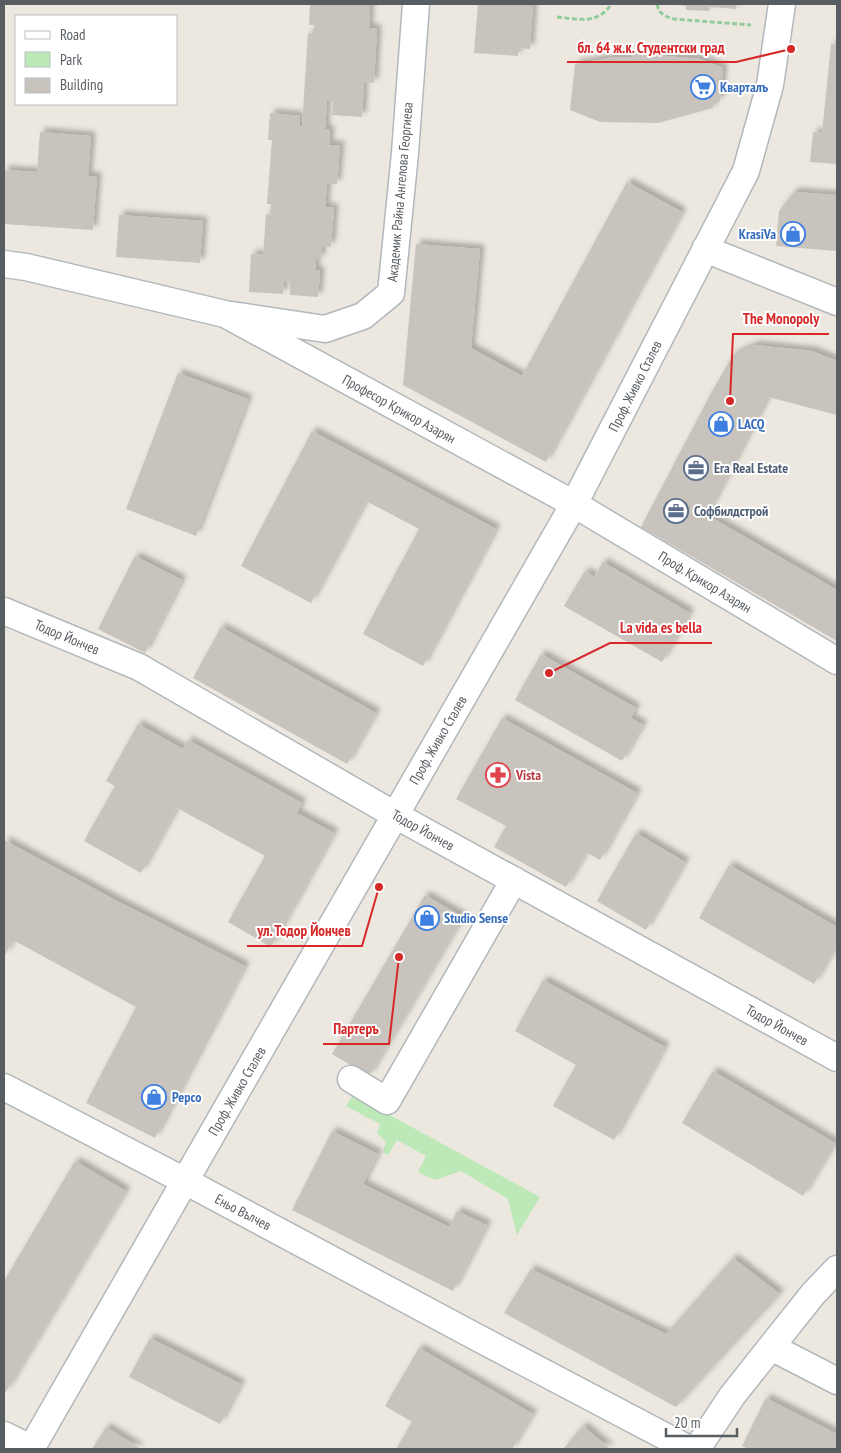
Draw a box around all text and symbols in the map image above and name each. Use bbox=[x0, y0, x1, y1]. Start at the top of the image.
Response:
legend bbox=[15, 15, 178, 105]
text: Road bbox=[60, 25, 86, 44]
callout: бл. 64 ж.к. Студентски град bbox=[567, 32, 736, 62]
text: бл. 64 ж.к. Студентски град bbox=[577, 38, 725, 57]
text: Park bbox=[60, 50, 82, 69]
supermarket icon: Кварталъ bbox=[690, 74, 716, 100]
text: Building bbox=[60, 75, 103, 94]
place label: Кварталъ bbox=[720, 78, 769, 96]
street label: Академик Райна Ангелова Георгиева bbox=[383, 101, 417, 283]
shop icon: KrasiVa bbox=[780, 221, 806, 247]
place label: KrasiVa bbox=[739, 225, 776, 243]
callout: The Monopoly bbox=[733, 304, 829, 334]
text: The Monopoly bbox=[743, 309, 820, 328]
street label: Проф. Живко Сталев bbox=[604, 337, 666, 435]
street label: Професор Крикор Азарян bbox=[339, 370, 459, 448]
shop icon: LACQ bbox=[708, 411, 734, 437]
place label: LACQ bbox=[738, 415, 766, 433]
office icon: Era Real Estate bbox=[683, 455, 709, 481]
place label: Era Real Estate bbox=[714, 459, 788, 477]
office icon: Софбилдстрой bbox=[663, 498, 689, 524]
place label: Софбилдстрой bbox=[694, 502, 768, 520]
street label: Проф. Крикор Азарян bbox=[655, 547, 755, 617]
callout: La vida es bella bbox=[610, 613, 712, 643]
street label: Тодор Йончев bbox=[32, 615, 103, 659]
text: La vida es bella bbox=[620, 618, 702, 637]
street label: Проф. Живко Сталев bbox=[405, 692, 471, 788]
pharmacy icon: Vista bbox=[485, 762, 511, 788]
place label: Vista bbox=[515, 766, 541, 784]
street label: Тодор Йончев bbox=[389, 805, 458, 855]
shop icon: Studio Sense bbox=[414, 905, 440, 931]
place label: Studio Sense bbox=[444, 909, 508, 927]
callout: ул. Тодор Йончев bbox=[247, 916, 362, 946]
text: ул. Тодор Йончев bbox=[256, 921, 351, 940]
street label: Тодор Йончев bbox=[743, 1000, 812, 1050]
callout: Партеръ bbox=[323, 1014, 389, 1044]
text: Партеръ bbox=[333, 1019, 379, 1038]
street label: Проф. Живко Сталев bbox=[204, 1043, 270, 1139]
shop icon: Pepco bbox=[141, 1084, 167, 1110]
place label: Pepco bbox=[172, 1088, 201, 1106]
street label: Еньо Вълчев bbox=[212, 1190, 275, 1234]
scale bar bbox=[666, 1406, 737, 1438]
text: 20 m bbox=[674, 1413, 700, 1432]

